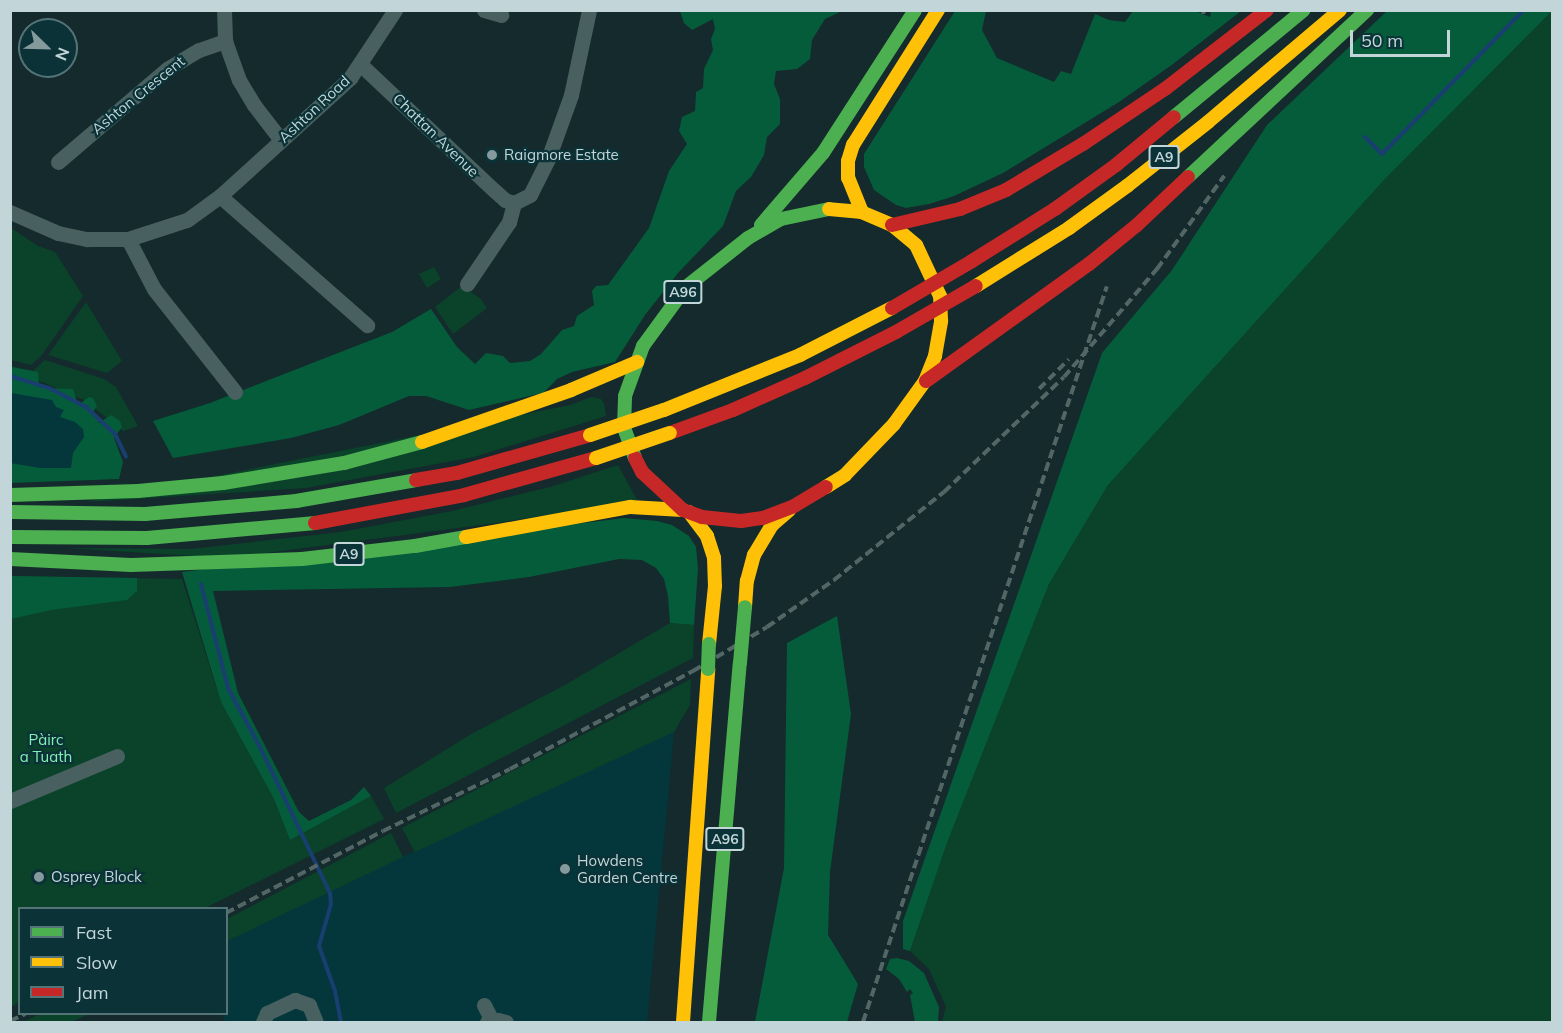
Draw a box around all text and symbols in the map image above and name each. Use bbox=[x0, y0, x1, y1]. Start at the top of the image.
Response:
north arrow bbox=[18, 18, 78, 78]
scale bar bbox=[1353, 18, 1454, 56]
text: 50 m bbox=[1361, 29, 1403, 52]
text: N bbox=[51, 45, 74, 64]
street label: Ashton Crescent bbox=[88, 52, 188, 138]
street label: Ashton Road bbox=[275, 72, 353, 146]
street label: Chattan Avenue bbox=[389, 90, 483, 180]
place label: Raigmore Estate bbox=[504, 146, 619, 164]
road number: A9 bbox=[1148, 146, 1180, 168]
marker: Raigmore Estate bbox=[485, 148, 499, 162]
road number: A96 bbox=[662, 281, 704, 303]
road number: A9 bbox=[332, 543, 366, 565]
park label: Pàirc a Tuath bbox=[20, 730, 72, 765]
road number: A96 bbox=[704, 828, 746, 850]
place label: Howdens Garden Centre bbox=[577, 851, 678, 886]
marker: Howdens Garden Centre bbox=[558, 862, 572, 876]
place label: Osprey Block bbox=[51, 868, 142, 886]
marker: Osprey Block bbox=[32, 870, 46, 884]
legend bbox=[18, 907, 228, 1015]
text: Fast bbox=[76, 921, 112, 944]
text: Slow bbox=[76, 951, 117, 974]
text: Jam bbox=[76, 981, 109, 1004]

